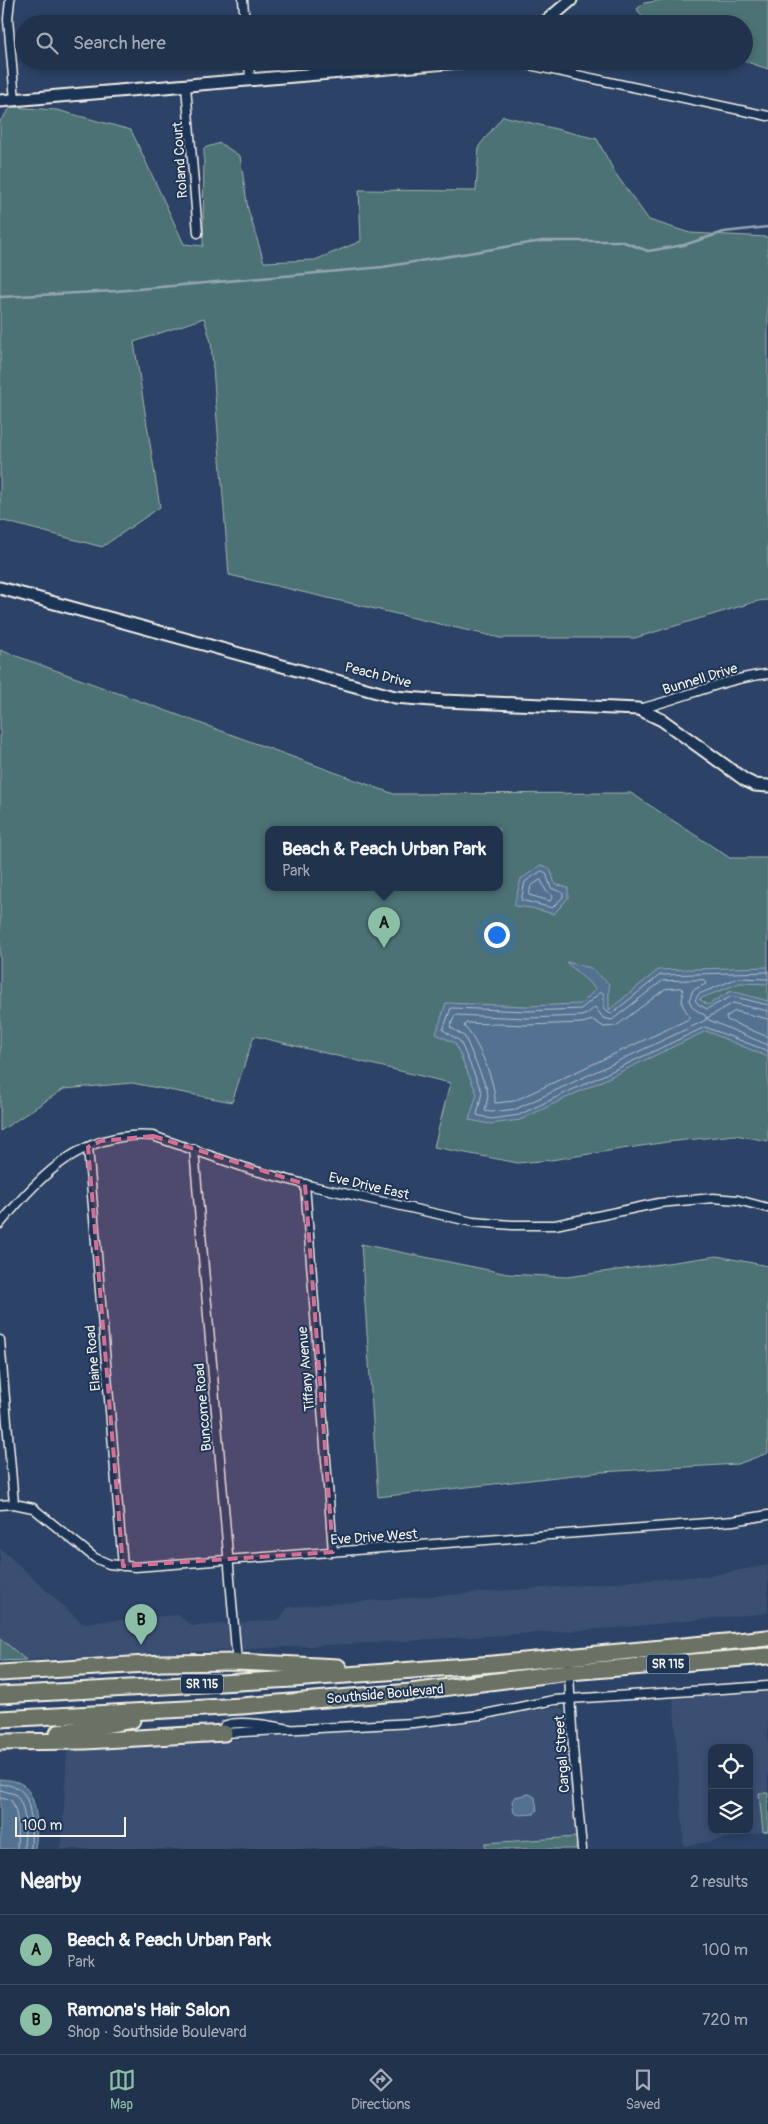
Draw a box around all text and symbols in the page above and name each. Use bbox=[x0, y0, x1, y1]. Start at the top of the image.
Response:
search box bbox=[15, 15, 753, 70]
icon: search bbox=[33, 29, 61, 57]
text: Search here bbox=[73, 31, 166, 55]
street label: Roland Court bbox=[169, 121, 191, 199]
street label: Peach Drive bbox=[343, 659, 413, 691]
street label: Bunnell Drive bbox=[661, 660, 740, 698]
popup bbox=[265, 826, 503, 891]
text: Beach & Peach Urban Park bbox=[282, 837, 486, 861]
text: Park bbox=[282, 861, 310, 881]
pin: A bbox=[368, 907, 400, 948]
your location bbox=[484, 922, 510, 948]
street label: Eve Drive East bbox=[327, 1168, 411, 1204]
street label: Elaine Road bbox=[82, 1324, 104, 1392]
street label: Tiffany Avenue bbox=[294, 1326, 318, 1412]
street label: Buncome Road bbox=[191, 1362, 215, 1452]
street label: Eve Drive West bbox=[330, 1525, 418, 1549]
pin: B bbox=[125, 1604, 157, 1645]
road number: SR 115 bbox=[647, 1655, 689, 1674]
road number: SR 115 bbox=[181, 1675, 223, 1694]
street label: Southside Boulevard bbox=[326, 1680, 445, 1708]
street label: Cargal Street bbox=[551, 1714, 573, 1794]
map controls bbox=[708, 1744, 753, 1834]
button: locate bbox=[708, 1744, 753, 1789]
button: layers bbox=[708, 1789, 753, 1834]
scale bar bbox=[15, 1814, 126, 1837]
text: 100 m bbox=[22, 1817, 62, 1834]
text: Nearby bbox=[20, 1868, 81, 1895]
text: 2 results bbox=[690, 1872, 748, 1892]
text: Beach & Peach Urban Park bbox=[67, 1928, 271, 1952]
text: A bbox=[31, 1940, 41, 1960]
text: 100 m bbox=[702, 1940, 748, 1960]
text: Park bbox=[67, 1952, 95, 1972]
text: Ramona's Hair Salon bbox=[67, 1998, 230, 2022]
text: B bbox=[31, 2010, 41, 2030]
text: 720 m bbox=[702, 2010, 748, 2030]
text: Shop · Southside Boulevard bbox=[67, 2022, 247, 2042]
tab: Map bbox=[108, 2066, 136, 2113]
tab: Directions bbox=[351, 2066, 410, 2113]
tab: Saved bbox=[626, 2066, 660, 2113]

